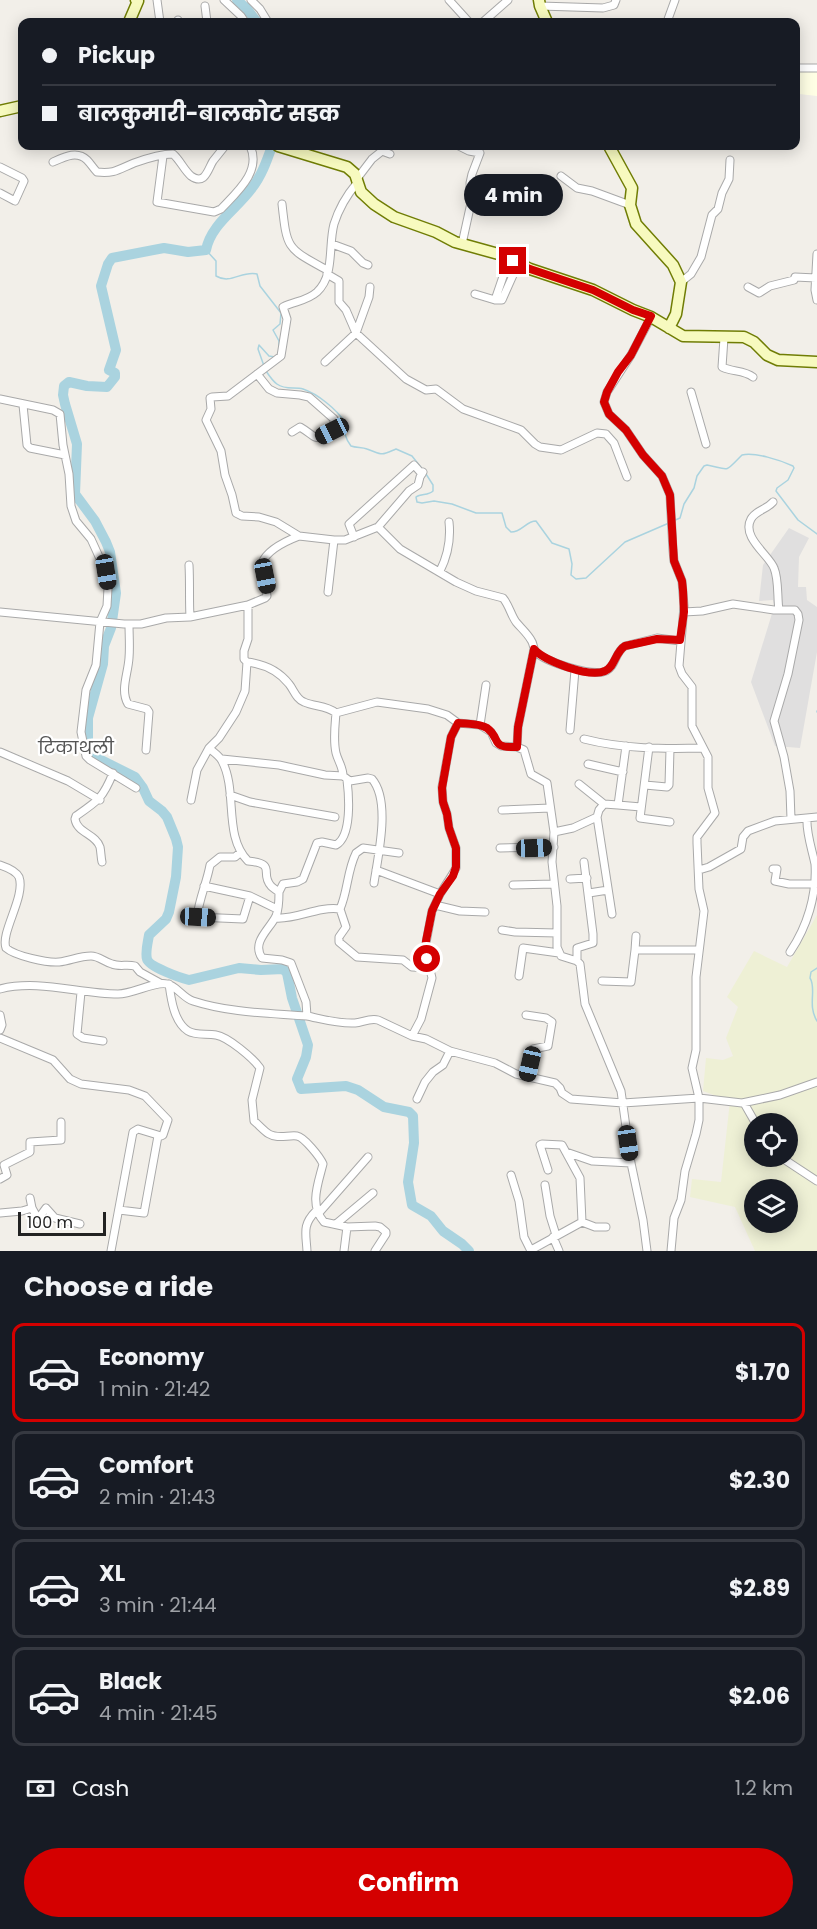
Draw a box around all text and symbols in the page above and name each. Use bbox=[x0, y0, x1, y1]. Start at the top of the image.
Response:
text: Pickup bbox=[78, 40, 155, 71]
text: बालकुमारी-बालकोट सडक bbox=[78, 98, 340, 129]
callout: 4 min bbox=[464, 174, 562, 216]
text: 4 min bbox=[484, 181, 543, 209]
route end bbox=[499, 247, 526, 274]
car bbox=[312, 415, 352, 447]
car bbox=[94, 553, 118, 591]
car bbox=[253, 557, 277, 595]
district label: टिकाथली bbox=[37, 735, 114, 760]
car bbox=[516, 838, 552, 858]
car bbox=[180, 907, 216, 927]
route start bbox=[413, 945, 440, 972]
car bbox=[517, 1044, 543, 1084]
map controls bbox=[744, 1113, 798, 1233]
button: locate bbox=[744, 1113, 798, 1167]
car bbox=[617, 1124, 639, 1162]
button: layers bbox=[744, 1179, 798, 1233]
scale bar bbox=[18, 1209, 106, 1236]
text: 100 m bbox=[27, 1211, 73, 1234]
text: Choose a ride bbox=[24, 1268, 213, 1305]
text: Economy bbox=[99, 1342, 204, 1373]
icon: car bbox=[27, 1346, 81, 1400]
text: $1.70 bbox=[735, 1357, 790, 1388]
text: 1 min · 21:42 bbox=[99, 1375, 210, 1403]
text: Comfort bbox=[99, 1450, 193, 1481]
icon: car bbox=[27, 1454, 81, 1508]
text: $2.30 bbox=[729, 1465, 790, 1496]
text: 2 min · 21:43 bbox=[99, 1483, 216, 1511]
text: XL bbox=[99, 1558, 125, 1589]
icon: car bbox=[27, 1562, 81, 1616]
text: $2.89 bbox=[729, 1573, 790, 1604]
text: 3 min · 21:44 bbox=[99, 1591, 217, 1619]
text: Black bbox=[99, 1666, 162, 1697]
icon: car bbox=[27, 1670, 81, 1724]
text: $2.06 bbox=[728, 1681, 790, 1712]
text: 4 min · 21:45 bbox=[99, 1699, 217, 1727]
icon: cash bbox=[24, 1772, 57, 1805]
text: Cash bbox=[72, 1773, 129, 1804]
text: 1.2 km bbox=[735, 1774, 793, 1802]
button: Confirm bbox=[24, 1848, 793, 1917]

